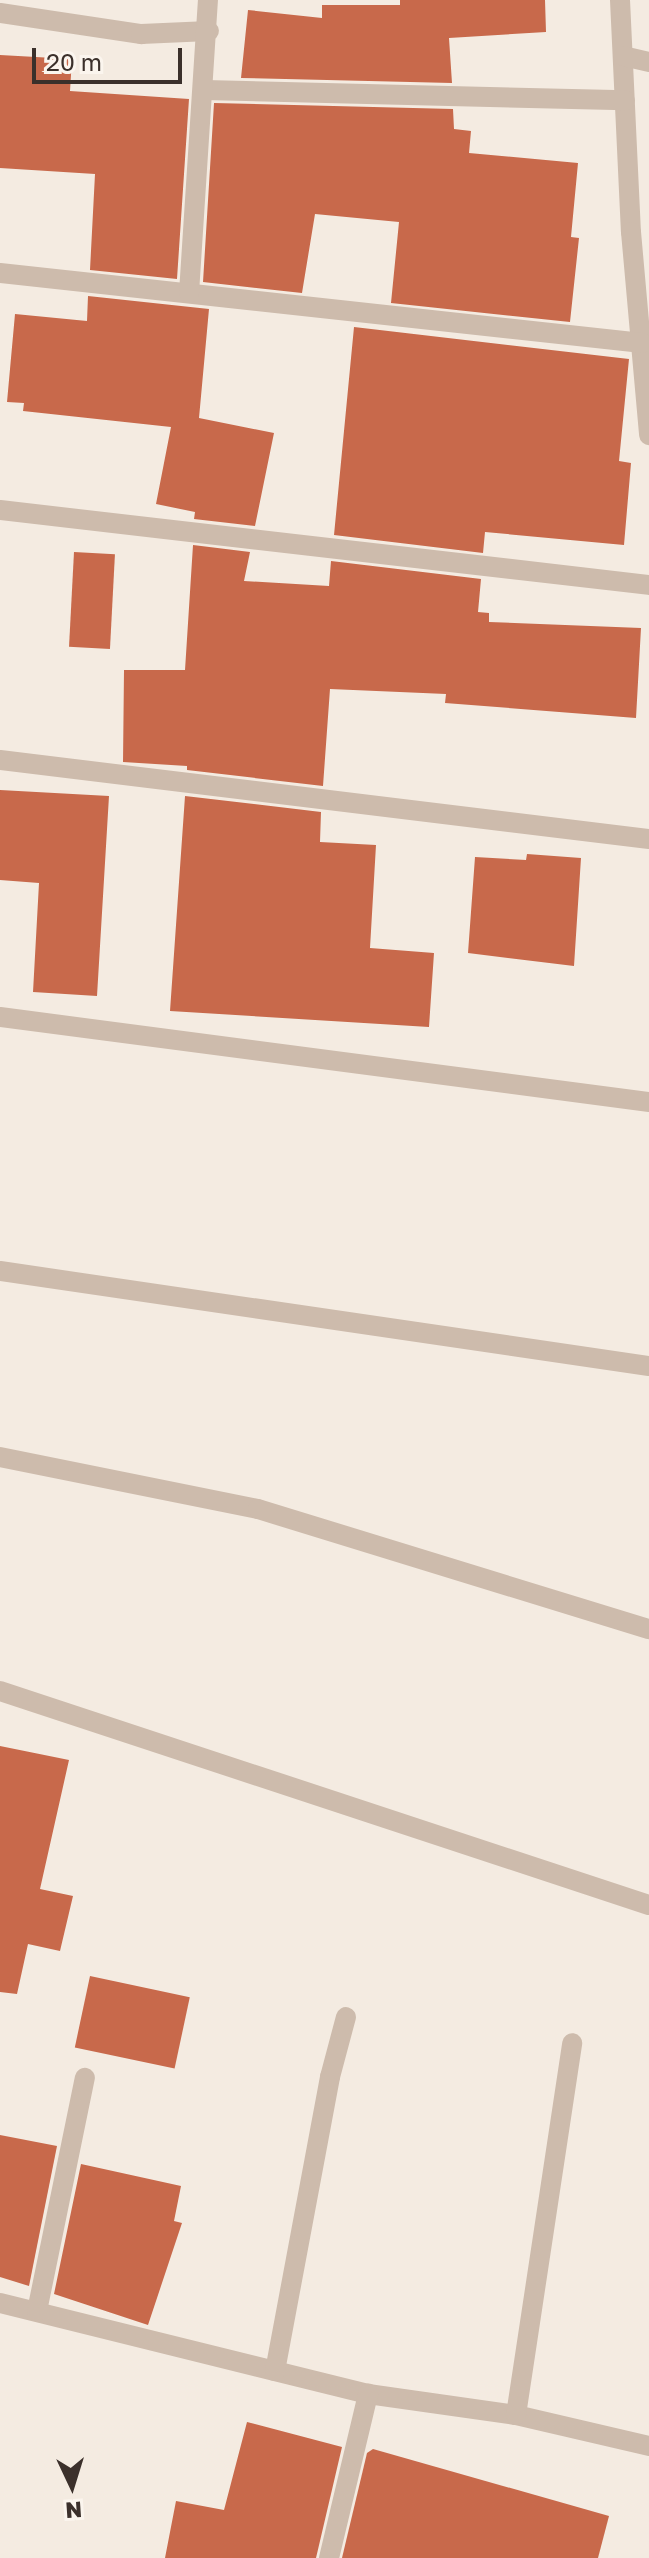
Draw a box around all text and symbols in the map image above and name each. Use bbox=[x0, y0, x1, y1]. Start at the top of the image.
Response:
scale bar bbox=[36, 32, 186, 82]
text: 20 m bbox=[46, 47, 102, 76]
north arrow bbox=[32, 2446, 112, 2526]
text: N bbox=[64, 2496, 83, 2524]

